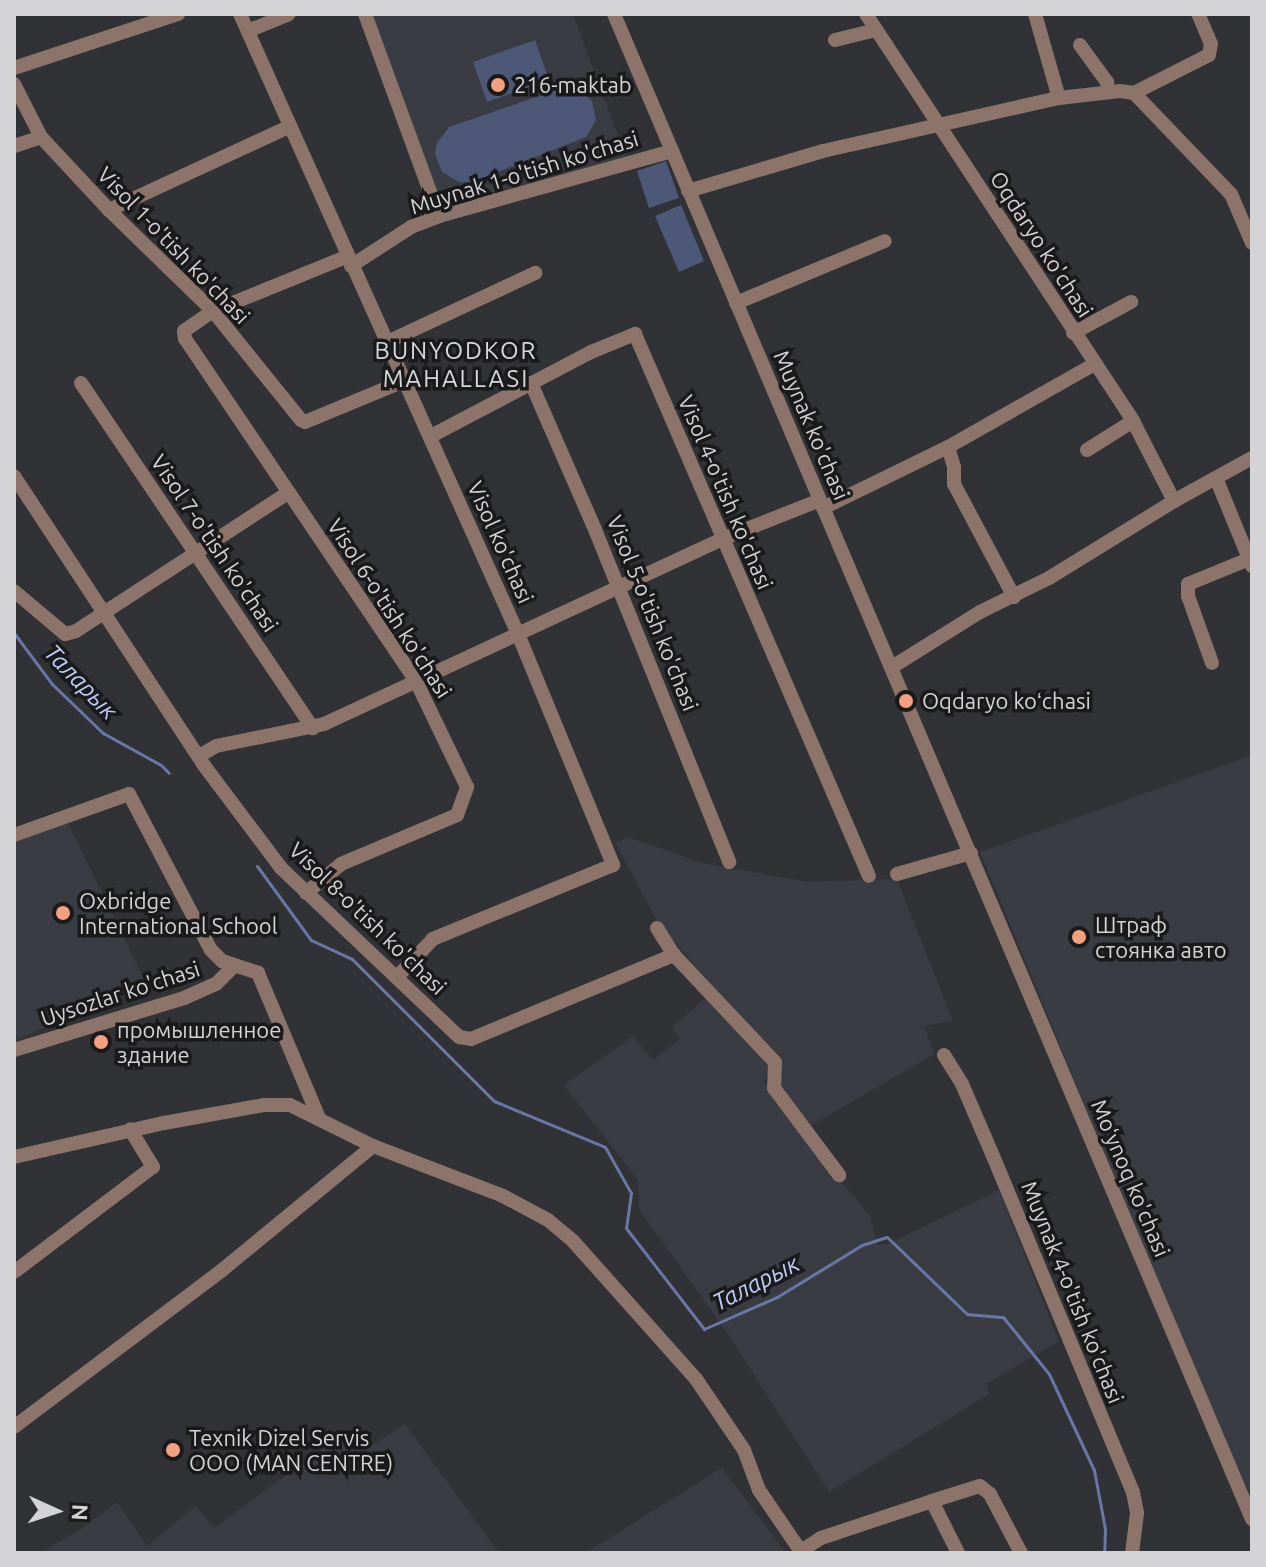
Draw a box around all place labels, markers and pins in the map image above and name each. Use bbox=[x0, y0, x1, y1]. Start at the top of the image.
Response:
place label: 216-maktab bbox=[514, 72, 632, 98]
marker: 216-maktab bbox=[489, 76, 507, 94]
place label: Oqdaryo koʻchasi bbox=[922, 688, 1091, 714]
marker: Oqdaryo koʻchasi bbox=[897, 692, 915, 710]
place label: Oxbridge International School bbox=[79, 887, 278, 938]
marker: Oxbridge International School bbox=[54, 904, 72, 922]
place label: Штраф стоянка авто bbox=[1095, 911, 1227, 962]
marker: Штраф стоянка авто bbox=[1070, 928, 1088, 946]
place label: промышленное здание bbox=[117, 1016, 281, 1068]
marker: промышленное здание bbox=[92, 1033, 110, 1051]
place label: Texnik Dizel Servis OOO (MAN CENTRE) bbox=[189, 1424, 393, 1476]
marker: Texnik Dizel Servis OOO (MAN CENTRE) bbox=[164, 1441, 182, 1459]

